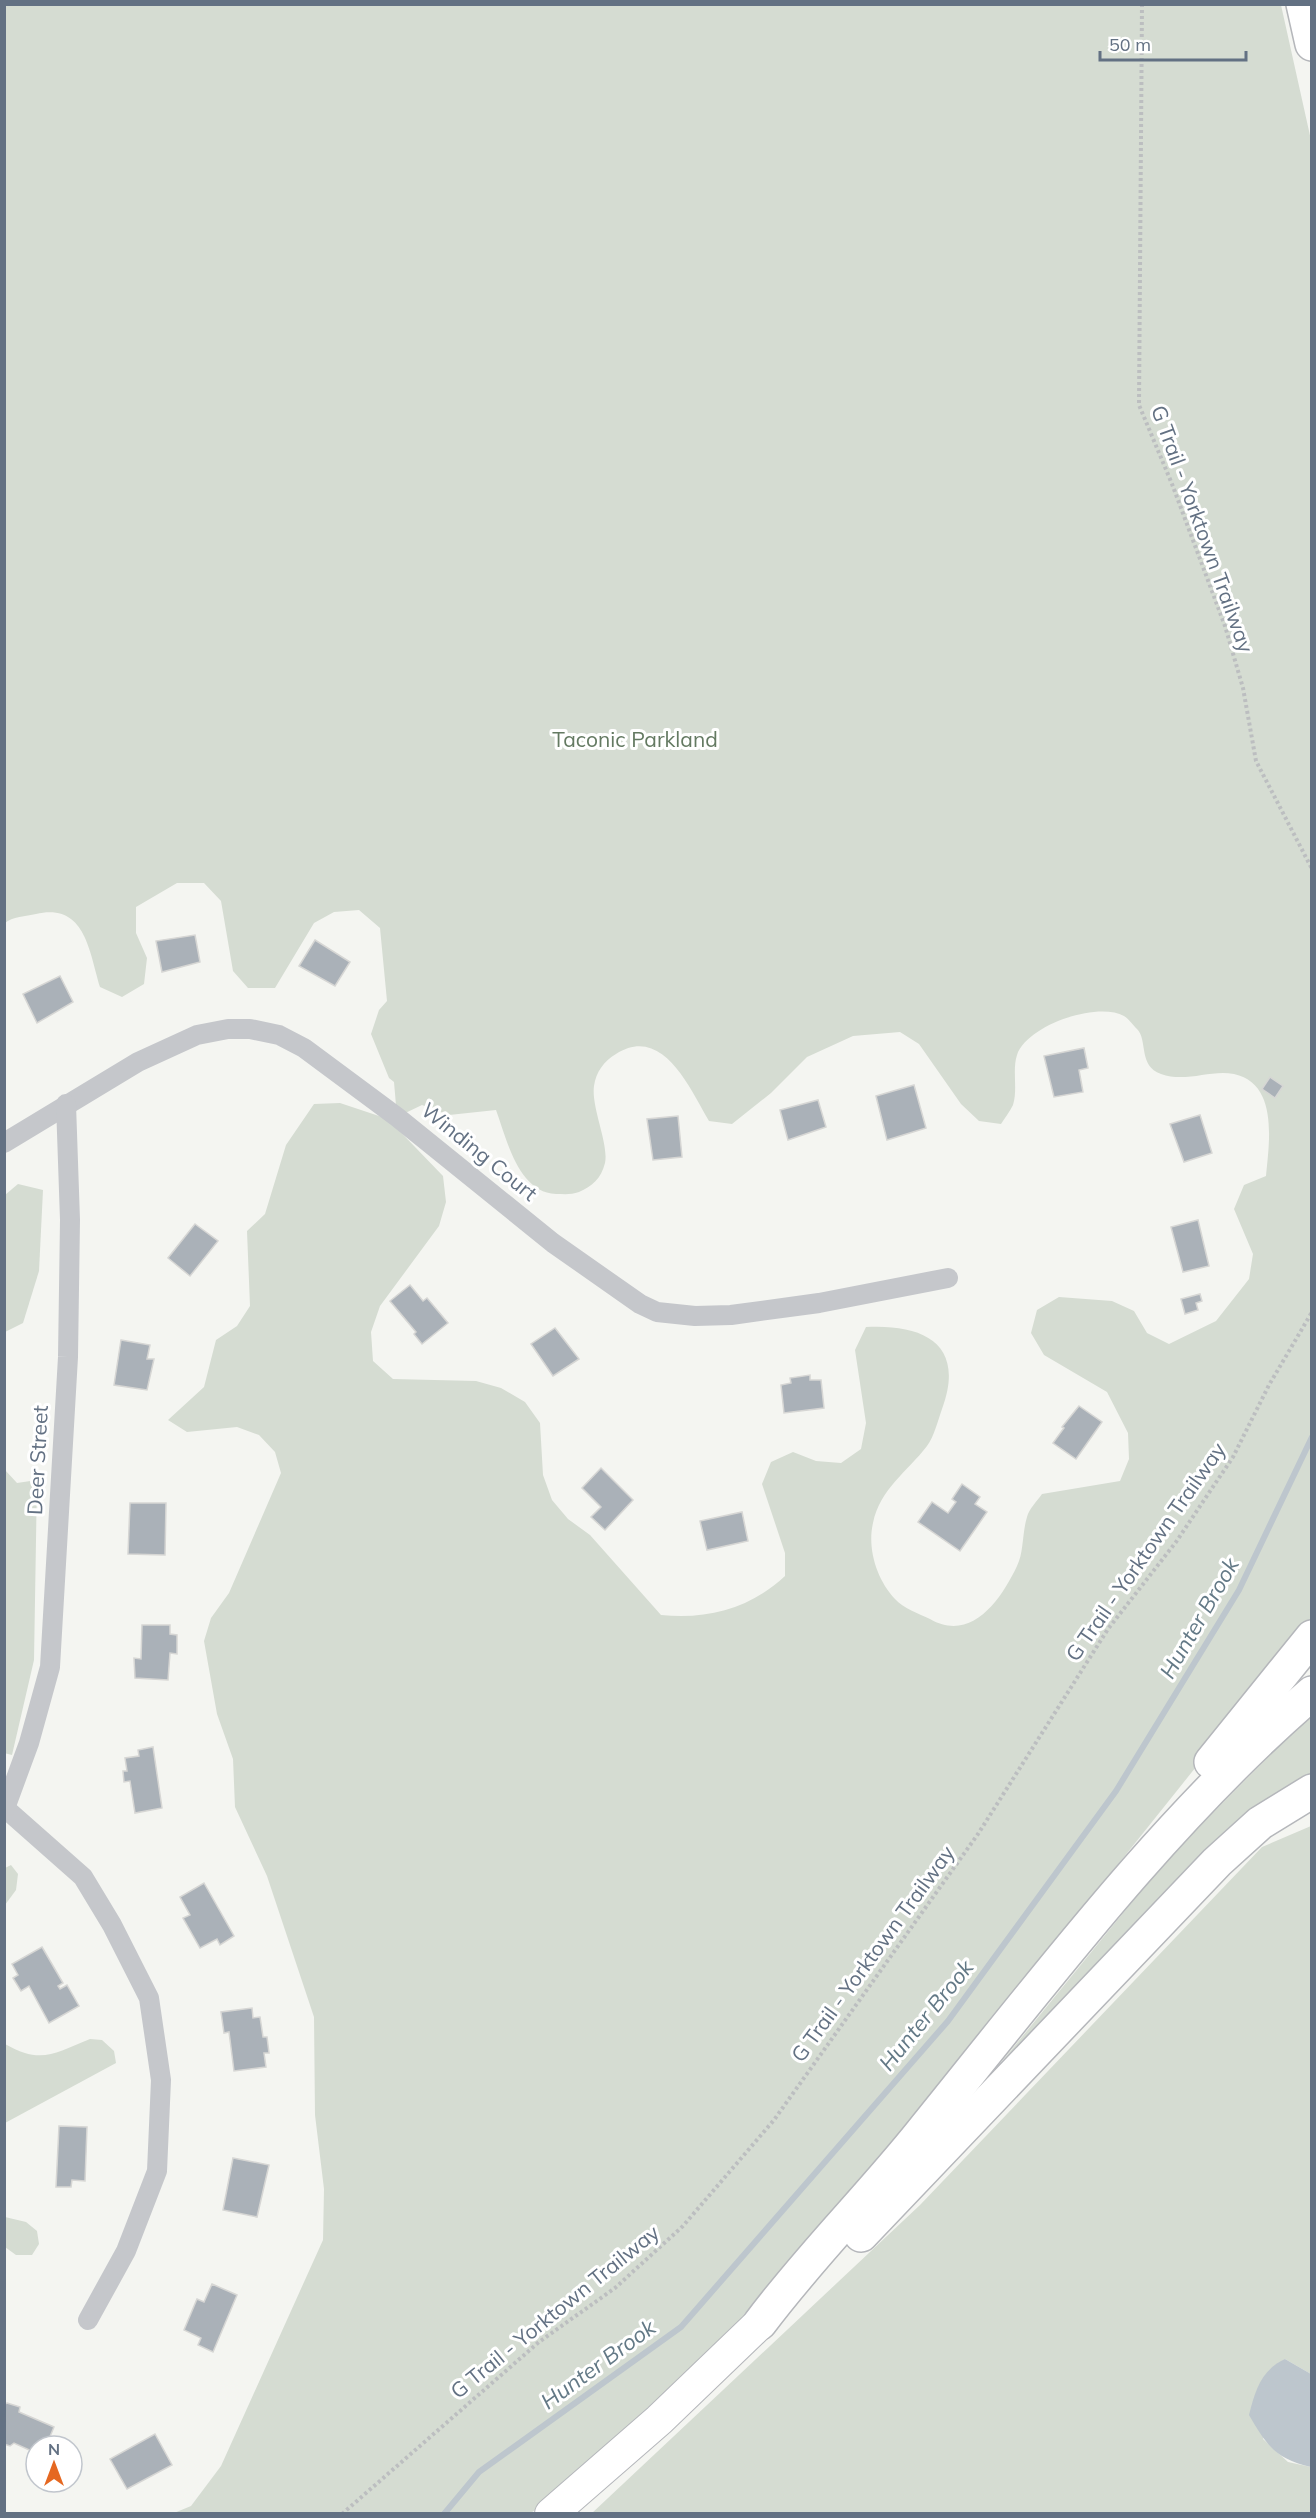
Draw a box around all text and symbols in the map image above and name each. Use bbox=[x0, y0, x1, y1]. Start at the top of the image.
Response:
scale bar bbox=[1100, 24, 1246, 62]
text: 50 m bbox=[1109, 33, 1151, 56]
street label: G Trail - Yorktown Trailway bbox=[1146, 401, 1260, 656]
park label: Taconic Parkland bbox=[552, 726, 718, 752]
street label: Winding Court bbox=[416, 1096, 543, 1206]
street label: Deer Street bbox=[21, 1404, 53, 1515]
street label: G Trail - Yorktown Trailway bbox=[1060, 1437, 1231, 1666]
water label: Hunter Brook bbox=[1153, 1552, 1245, 1683]
street label: G Trail - Yorktown Trailway bbox=[785, 1840, 959, 2067]
water label: Hunter Brook bbox=[873, 1953, 980, 2076]
street label: G Trail - Yorktown Trailway bbox=[445, 2219, 664, 2404]
water label: Hunter Brook bbox=[535, 2313, 661, 2415]
north arrow bbox=[24, 2434, 84, 2494]
text: N bbox=[48, 2439, 60, 2459]

